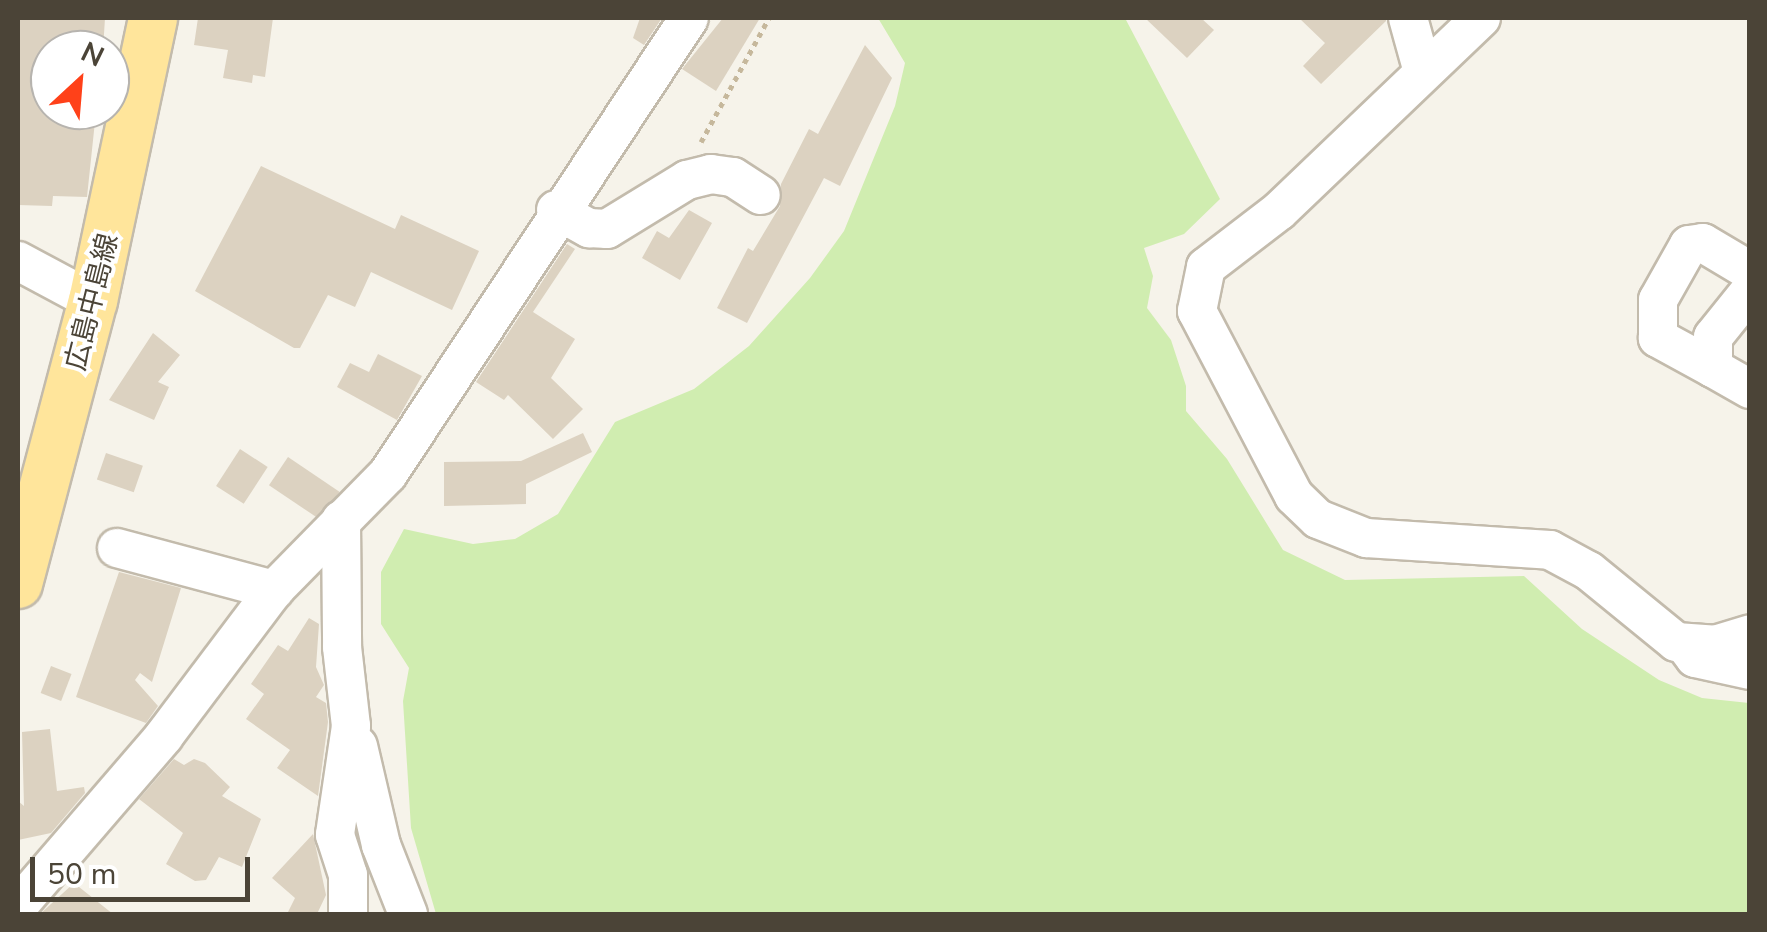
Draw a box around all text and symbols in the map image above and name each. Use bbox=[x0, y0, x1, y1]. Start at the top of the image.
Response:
north arrow bbox=[30, 30, 130, 130]
text: N bbox=[75, 33, 110, 77]
street label: 広島中島線 bbox=[59, 230, 125, 374]
scale bar bbox=[35, 837, 255, 899]
text: 50 m bbox=[47, 854, 116, 895]

